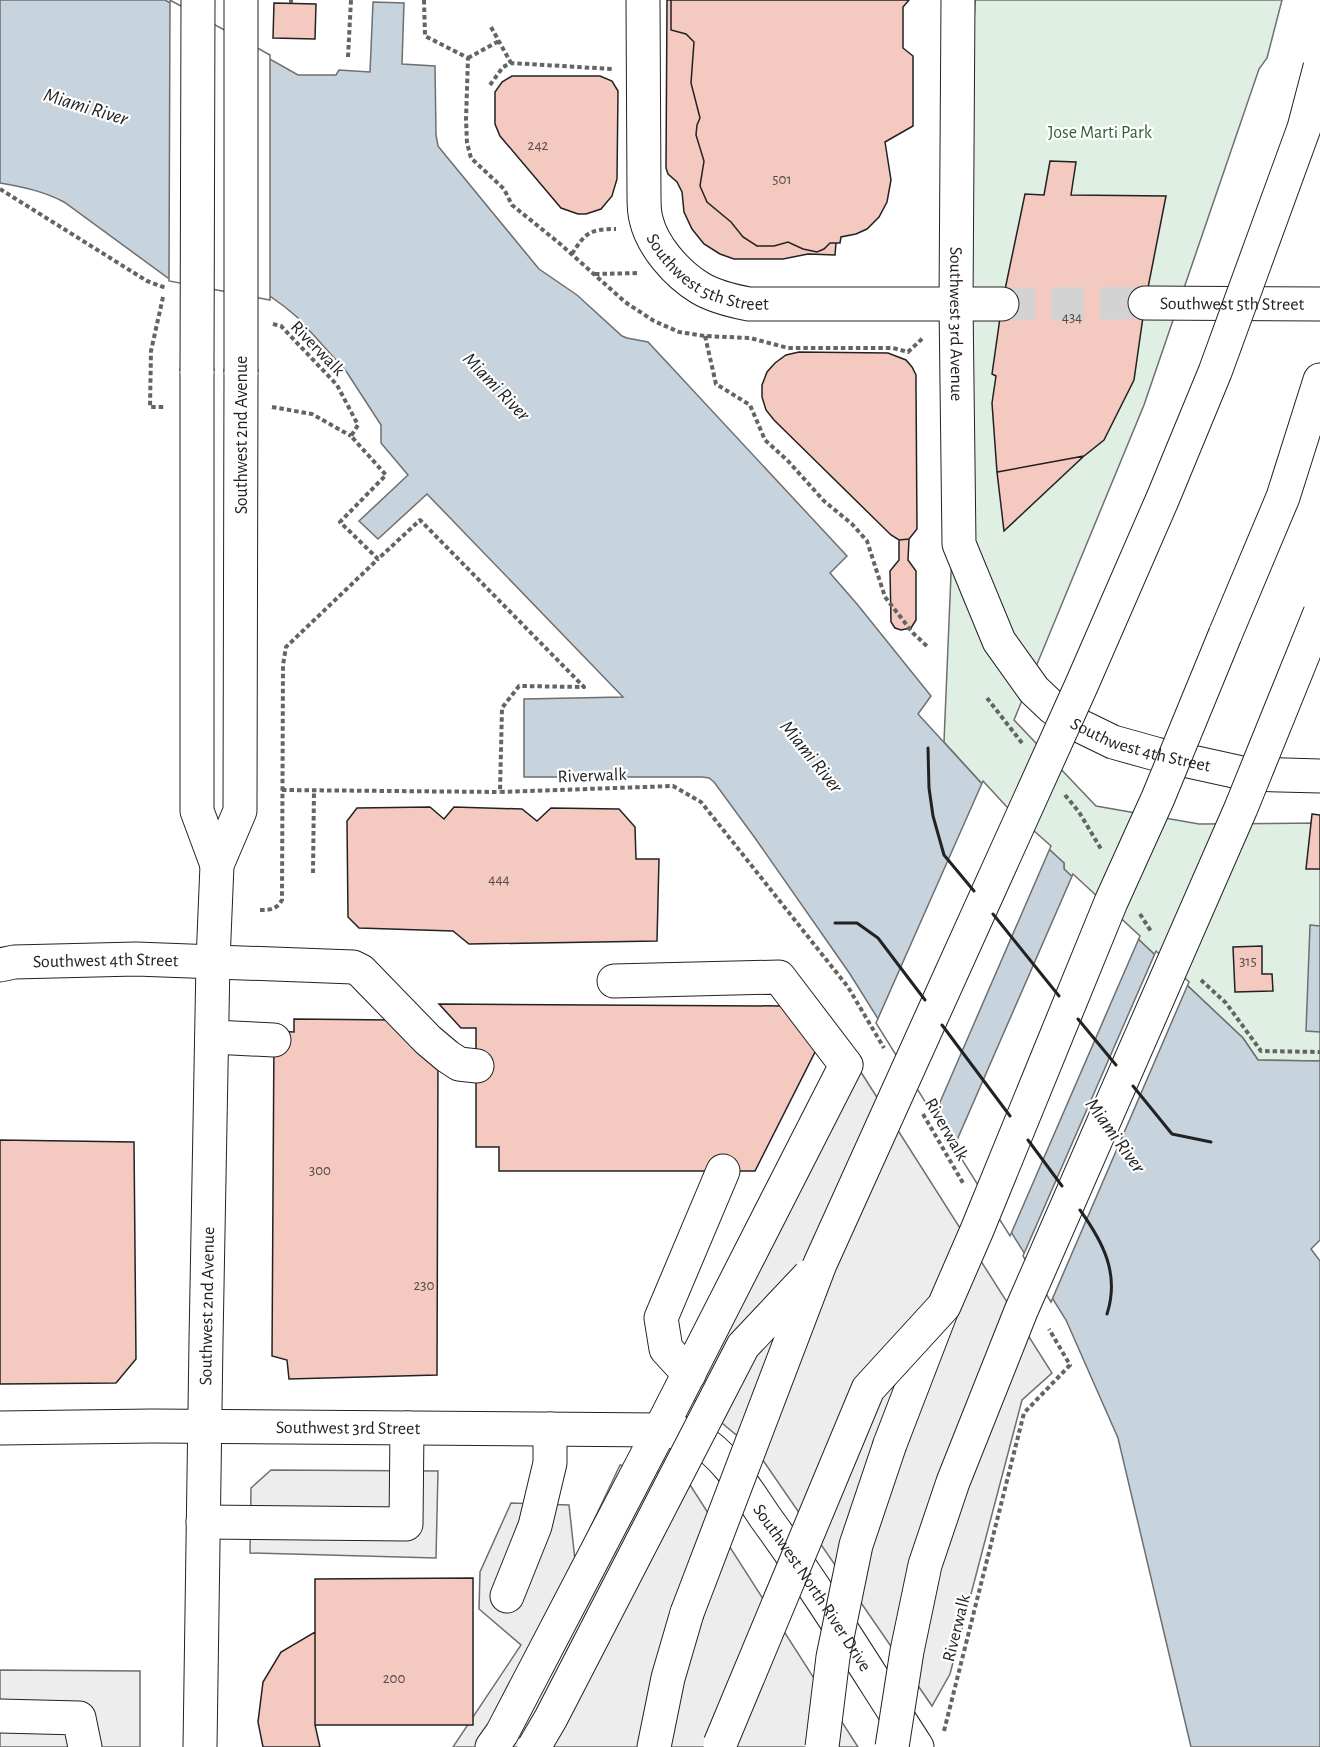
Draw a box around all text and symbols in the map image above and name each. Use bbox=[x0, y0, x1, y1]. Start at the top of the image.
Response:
water label: Miami River bbox=[41, 85, 131, 129]
park label: Jose Marti Park bbox=[1048, 124, 1153, 142]
house number: 242 bbox=[528, 138, 549, 153]
house number: 501 bbox=[772, 172, 792, 187]
street label: Southwest 5th Street bbox=[642, 231, 769, 314]
street label: Southwest 3rd Avenue bbox=[946, 247, 965, 401]
street label: Southwest 5th Street bbox=[1160, 295, 1305, 314]
house number: 434 bbox=[1062, 310, 1082, 325]
street label: Riverwalk bbox=[287, 318, 348, 380]
water label: Miami River bbox=[459, 349, 534, 425]
street label: Southwest 2nd Avenue bbox=[233, 356, 251, 514]
street label: Southwest 4th Street bbox=[1067, 715, 1212, 776]
water label: Miami River bbox=[776, 717, 847, 797]
street label: Riverwalk bbox=[557, 766, 628, 786]
house number: 444 bbox=[488, 872, 510, 887]
street label: Southwest 4th Street bbox=[33, 951, 179, 972]
house number: 315 bbox=[1239, 954, 1257, 969]
street label: Riverwalk bbox=[921, 1095, 972, 1164]
water label: Miami River bbox=[1082, 1095, 1149, 1177]
house number: 300 bbox=[309, 1163, 331, 1178]
street label: Southwest 2nd Avenue bbox=[197, 1226, 218, 1386]
house number: 230 bbox=[414, 1278, 435, 1293]
street label: Southwest 3rd Street bbox=[276, 1419, 421, 1438]
street label: Southwest North River Drive bbox=[749, 1501, 874, 1675]
street label: Riverwalk bbox=[940, 1592, 974, 1664]
house number: 200 bbox=[383, 1671, 405, 1686]

